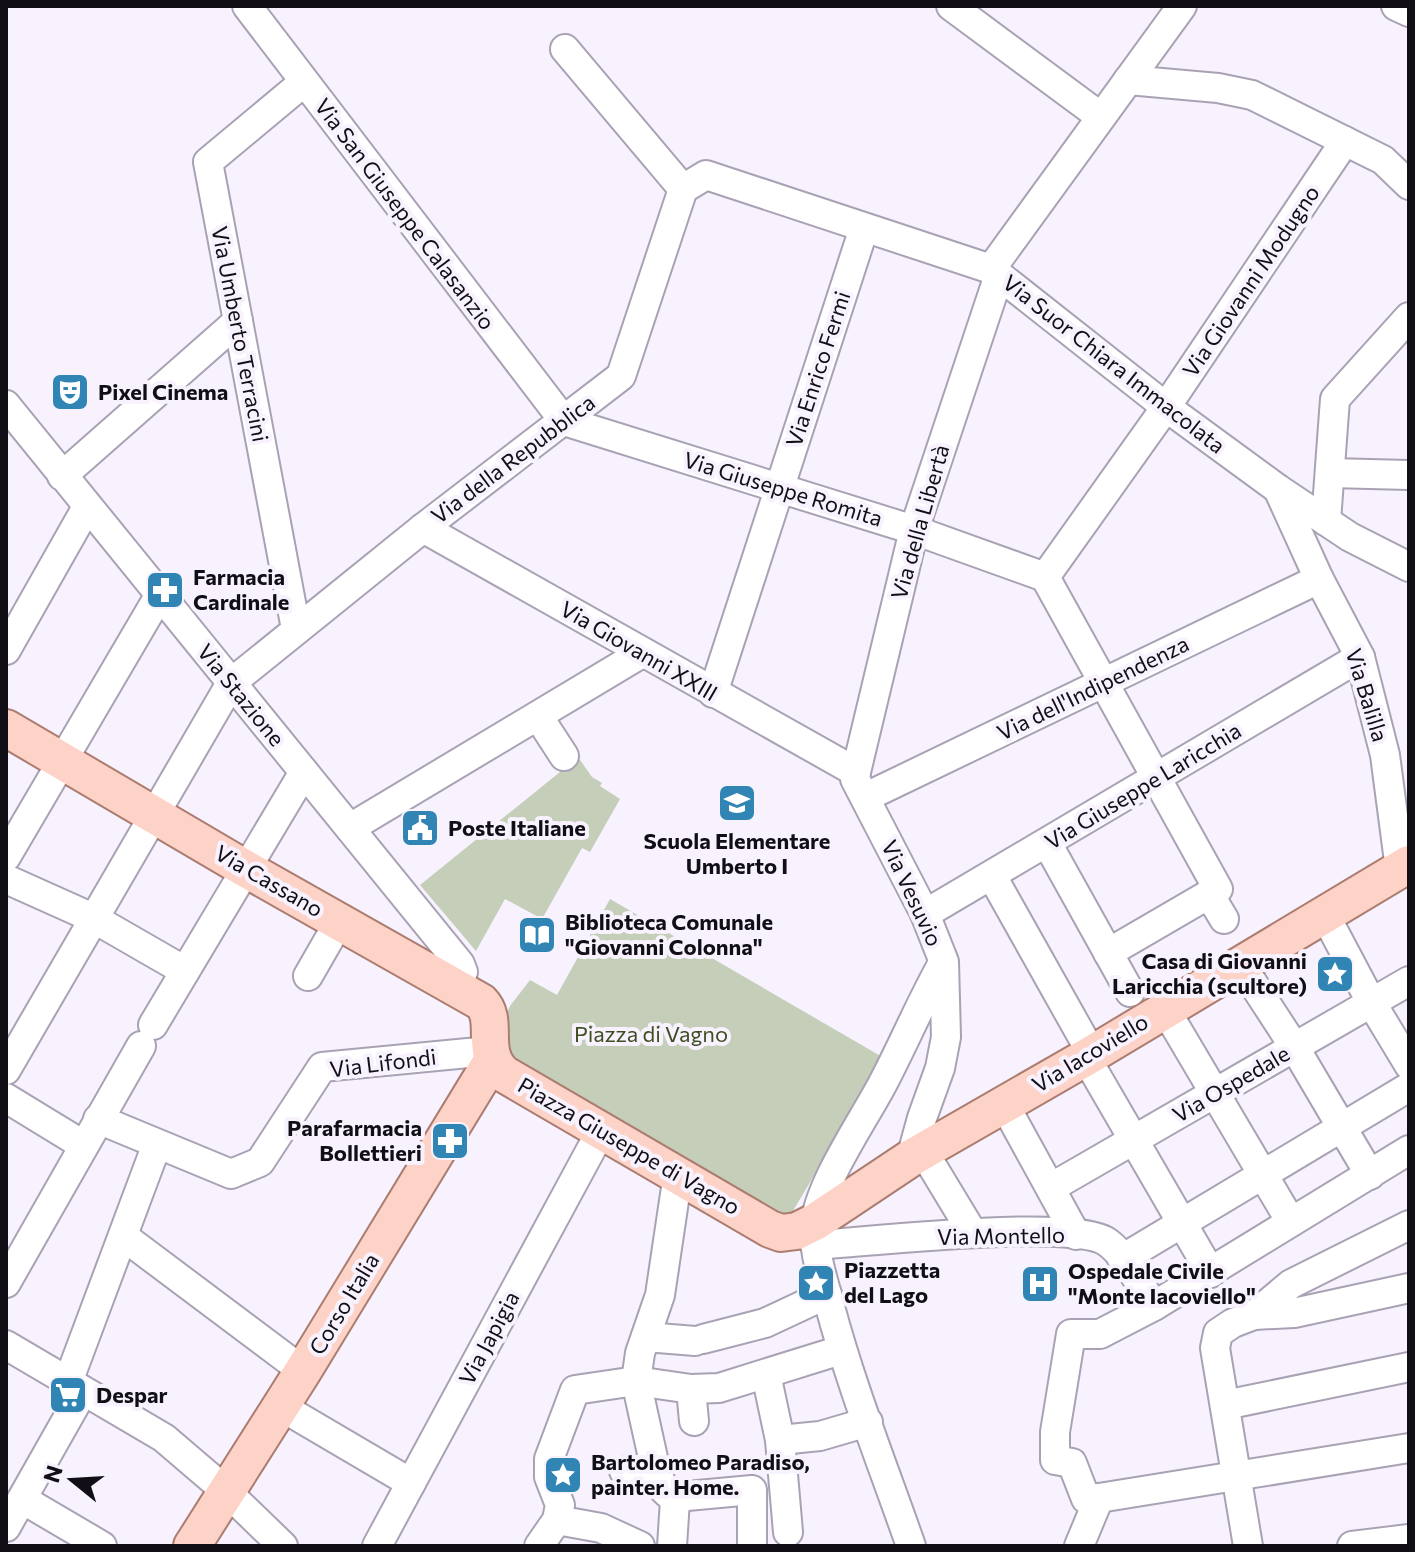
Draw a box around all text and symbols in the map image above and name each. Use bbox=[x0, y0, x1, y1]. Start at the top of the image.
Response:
street label: Via San Giuseppe Calasanzio bbox=[310, 93, 501, 335]
street label: Via Giovanni Modugno bbox=[1176, 180, 1325, 382]
street label: Via Umberto Terracini bbox=[206, 224, 275, 444]
street label: Via Suor Chiara Immacolata bbox=[998, 268, 1231, 459]
street label: Via Enrico Fermi bbox=[780, 288, 855, 450]
theatre icon: Pixel Cinema bbox=[49, 371, 91, 413]
place label: Pixel Cinema bbox=[98, 378, 228, 405]
street label: Via della Repubblica bbox=[425, 388, 600, 529]
street label: Via della Libertà bbox=[885, 441, 955, 602]
street label: Via Giuseppe Romita bbox=[680, 445, 886, 532]
place label: Farmacia Cardinale bbox=[193, 563, 289, 615]
pharmacy icon: Farmacia Cardinale bbox=[144, 569, 186, 611]
street label: Via Giovanni XXIII bbox=[556, 595, 723, 707]
street label: Via dell'Indipendenza bbox=[992, 629, 1193, 746]
street label: Via Stazione bbox=[192, 638, 291, 751]
street label: Via Balilla bbox=[1341, 645, 1394, 745]
street label: Via Giuseppe Laricchia bbox=[1040, 716, 1246, 855]
school or university icon: Scuola Elementare Umberto I bbox=[716, 782, 758, 824]
public building icon: Poste Italiane bbox=[399, 807, 441, 849]
place label: Poste Italiane bbox=[448, 814, 586, 841]
place label: Scuola Elementare Umberto I bbox=[644, 827, 830, 879]
street label: Via Vesuvio bbox=[876, 835, 949, 950]
street label: Via Cassano bbox=[210, 839, 328, 922]
place label: Biblioteca Comunale "Giovanni Colonna" bbox=[565, 908, 773, 960]
library icon: Biblioteca Comunale "Giovanni Colonna" bbox=[516, 914, 558, 956]
place label: Casa di Giovanni Laricchia (scultore) bbox=[1112, 947, 1307, 999]
place icon: Casa di Giovanni Laricchia (scultore) bbox=[1314, 953, 1356, 995]
street label: Via Iacoviello bbox=[1027, 1007, 1153, 1098]
park label: Piazza di Vagno bbox=[574, 1020, 728, 1047]
street label: Via Ospedale bbox=[1167, 1039, 1294, 1128]
street label: Via Lifondi bbox=[328, 1043, 438, 1082]
street label: Piazza Giuseppe di Vagno bbox=[513, 1071, 745, 1220]
place label: Parafarmacia Bollettieri bbox=[287, 1114, 422, 1166]
pharmacy icon: Parafarmacia Bollettieri bbox=[429, 1120, 471, 1162]
street label: Via Montello bbox=[937, 1221, 1065, 1250]
street label: Corso Italia bbox=[303, 1248, 384, 1359]
place label: Piazzetta del Lago bbox=[844, 1256, 940, 1308]
place label: Ospedale Civile "Monte Iacoviello" bbox=[1068, 1257, 1256, 1309]
place icon: Piazzetta del Lago bbox=[795, 1262, 837, 1304]
hospital icon: Ospedale Civile "Monte Iacoviello" bbox=[1019, 1263, 1061, 1305]
street label: Via Japigia bbox=[453, 1286, 524, 1389]
supermarket icon: Despar bbox=[47, 1374, 89, 1416]
place label: Despar bbox=[96, 1381, 168, 1408]
north arrow bbox=[32, 1440, 112, 1520]
place label: Bartolomeo Paradiso, painter. Home. bbox=[591, 1448, 810, 1500]
place icon: Bartolomeo Paradiso, painter. Home. bbox=[542, 1454, 584, 1496]
text: N bbox=[37, 1462, 68, 1486]

